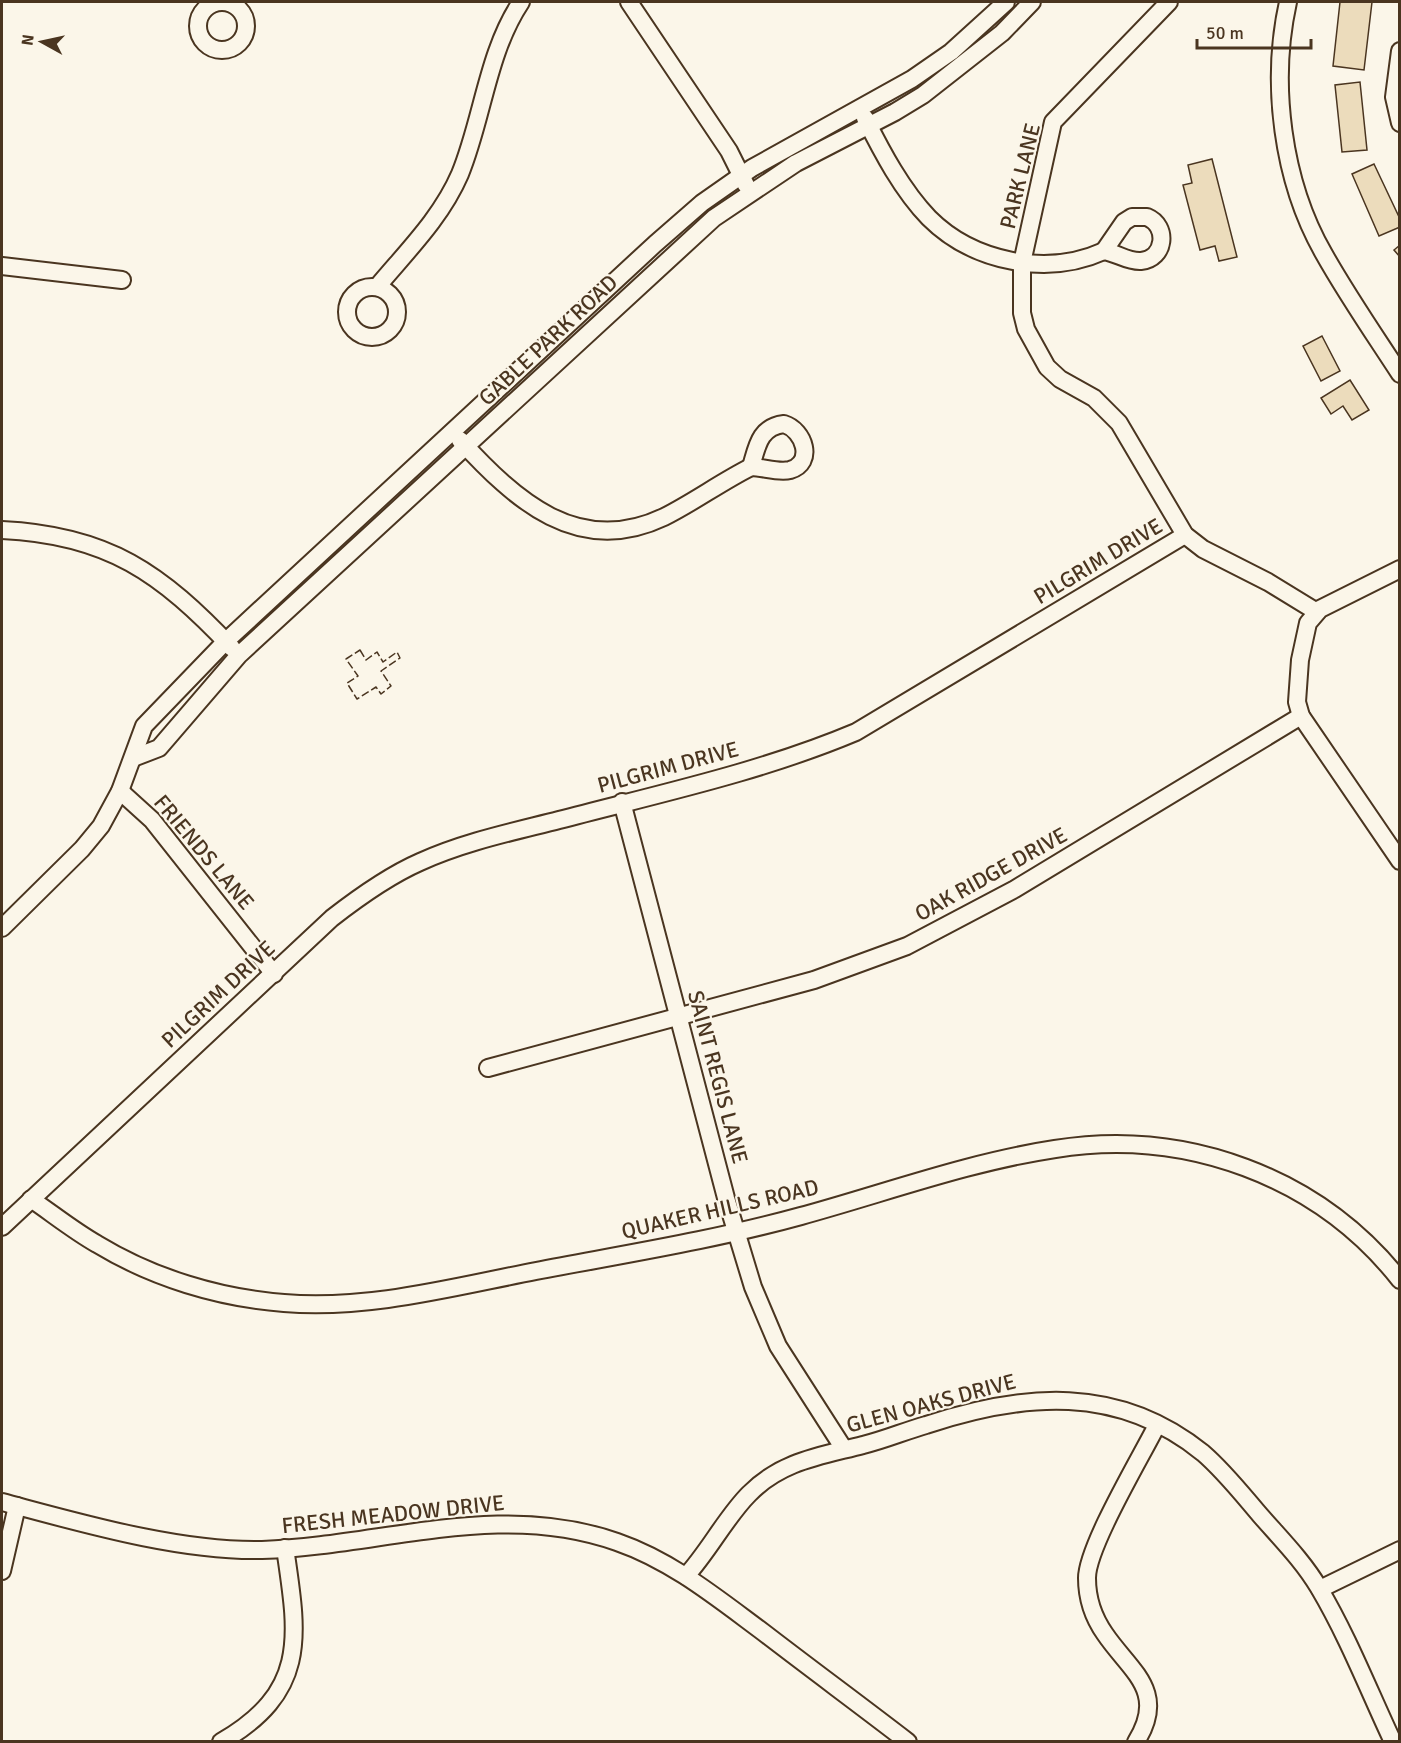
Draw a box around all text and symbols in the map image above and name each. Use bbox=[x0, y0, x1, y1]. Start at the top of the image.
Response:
north arrow bbox=[12, 12, 72, 72]
scale bar bbox=[1197, 12, 1311, 50]
text: 50 m bbox=[1206, 22, 1244, 44]
text: N bbox=[17, 33, 39, 47]
street label: PARK LANE bbox=[994, 120, 1046, 232]
street label: GABLE PARK ROAD bbox=[473, 269, 623, 411]
street label: PILGRIM DRIVE bbox=[1029, 512, 1167, 610]
street label: PILGRIM DRIVE bbox=[594, 735, 742, 799]
street label: FRIENDS LANE bbox=[148, 789, 260, 915]
street label: OAK RIDGE DRIVE bbox=[910, 821, 1072, 927]
street label: PILGRIM DRIVE bbox=[156, 935, 280, 1053]
street label: SAINT REGIS LANE bbox=[682, 988, 754, 1166]
street label: QUAKER HILLS ROAD bbox=[619, 1173, 821, 1245]
street label: GLEN OAKS DRIVE bbox=[843, 1367, 1019, 1439]
street label: FRESH MEADOW DRIVE bbox=[280, 1489, 506, 1539]

